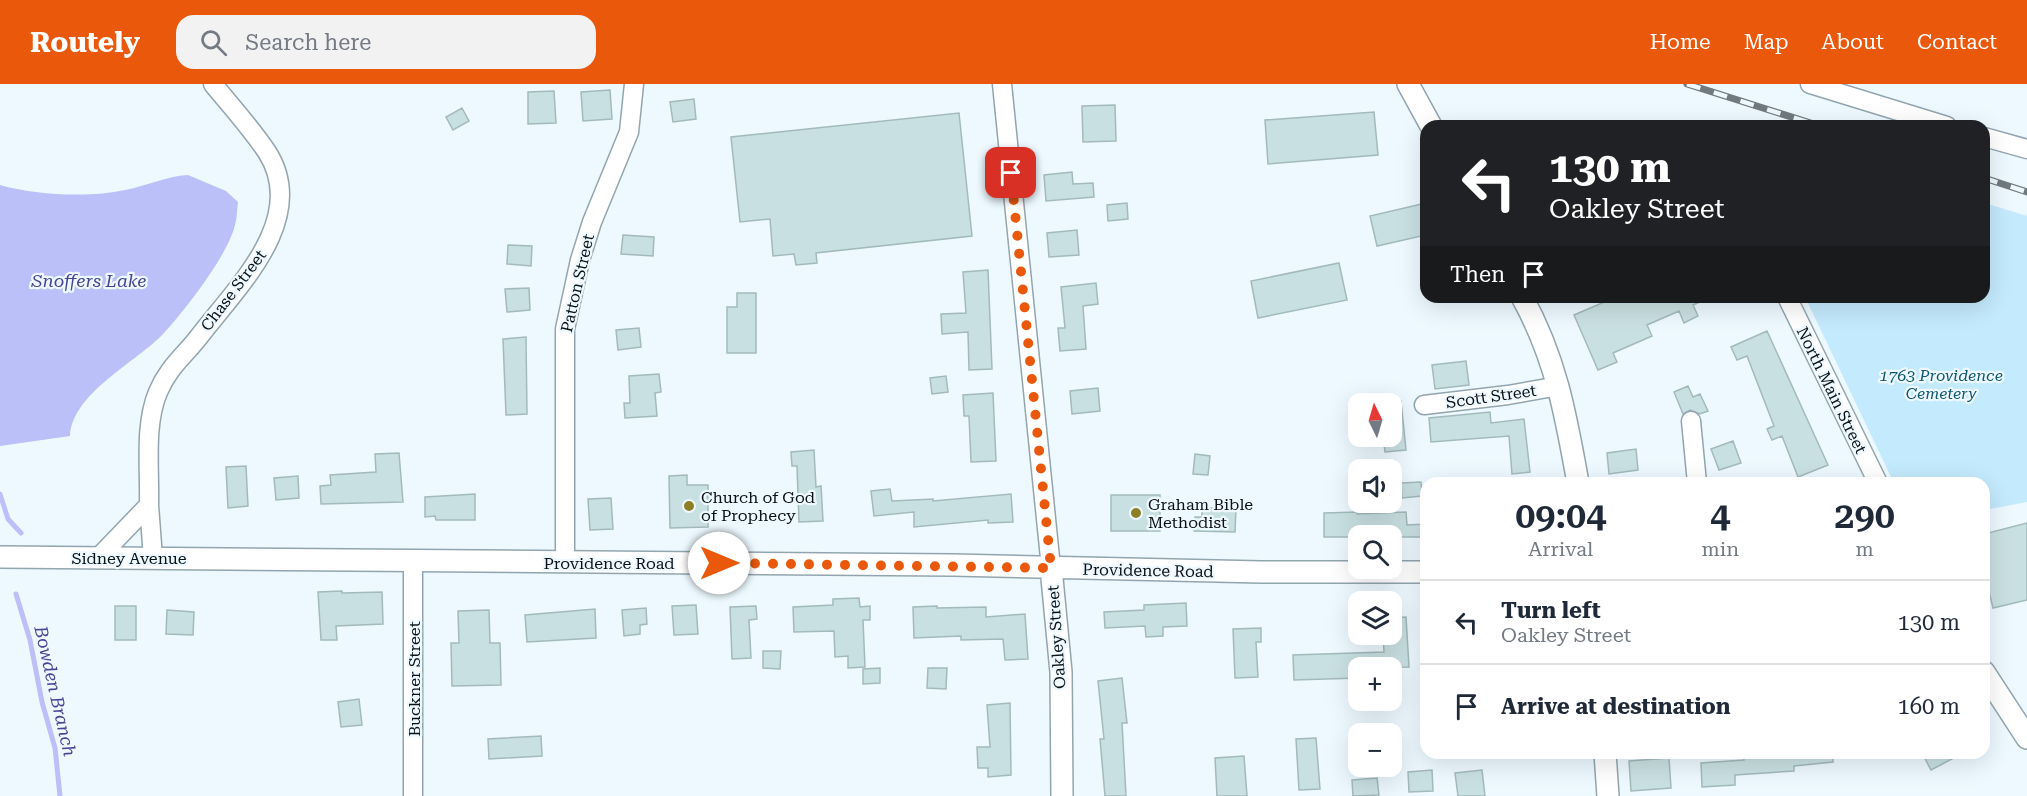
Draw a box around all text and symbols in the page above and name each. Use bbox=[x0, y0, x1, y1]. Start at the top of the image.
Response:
search box bbox=[176, 15, 596, 69]
text: Routely bbox=[30, 26, 140, 59]
icon: search bbox=[197, 26, 230, 59]
text: Search here bbox=[245, 30, 371, 55]
text: Home bbox=[1650, 30, 1711, 54]
text: Map bbox=[1744, 30, 1789, 54]
text: About bbox=[1822, 30, 1884, 54]
text: Contact bbox=[1917, 30, 1997, 54]
text: 130 m bbox=[1549, 143, 1671, 192]
icon: left bbox=[1450, 144, 1528, 222]
pin bbox=[985, 147, 1036, 198]
icon: arrive bbox=[994, 156, 1027, 189]
text: Oakley Street bbox=[1549, 193, 1725, 225]
street label: Patton Street bbox=[557, 232, 598, 334]
street label: Chase Street bbox=[197, 246, 270, 335]
icon: arrive bbox=[1517, 258, 1550, 291]
text: Then bbox=[1450, 262, 1505, 287]
water label: Snoffers Lake bbox=[31, 270, 146, 291]
street label: North Main Street bbox=[1793, 324, 1871, 457]
park label: 1763 Providence Cemetery bbox=[1879, 366, 2003, 403]
street label: Scott Street bbox=[1445, 381, 1537, 412]
north arrow bbox=[1348, 393, 1402, 447]
map controls bbox=[1348, 393, 1402, 777]
button: sound bbox=[1348, 459, 1402, 513]
place label: Church of God of Prophecy bbox=[701, 488, 815, 525]
place label: Graham Bible Methodist bbox=[1148, 495, 1253, 532]
text: 09:04 bbox=[1515, 495, 1606, 537]
text: 4 bbox=[1710, 495, 1730, 537]
text: 290 bbox=[1834, 495, 1895, 537]
marker: Church of God of Prophecy bbox=[682, 499, 696, 513]
marker: Graham Bible Methodist bbox=[1129, 506, 1143, 520]
button: search bbox=[1348, 525, 1402, 579]
position arrow bbox=[687, 531, 751, 595]
text: Arrival bbox=[1528, 537, 1593, 561]
text: min bbox=[1702, 537, 1739, 561]
text: m bbox=[1855, 537, 1874, 561]
street label: Sidney Avenue bbox=[71, 549, 187, 568]
street label: Providence Road bbox=[543, 554, 675, 573]
street label: Providence Road bbox=[1082, 560, 1214, 581]
street label: Oakley Street bbox=[1043, 584, 1070, 690]
button: layers bbox=[1348, 591, 1402, 645]
text: Turn left bbox=[1501, 598, 1601, 623]
icon: left bbox=[1450, 606, 1483, 639]
text: 130 m bbox=[1897, 610, 1960, 635]
street label: Buckner Street bbox=[405, 621, 424, 737]
water label: Bowden Branch bbox=[30, 623, 81, 758]
text: Oakley Street bbox=[1501, 623, 1631, 647]
button: + bbox=[1348, 657, 1402, 711]
icon: arrive bbox=[1450, 690, 1483, 723]
text: Arrive at destination bbox=[1501, 694, 1730, 719]
text: 160 m bbox=[1897, 694, 1960, 719]
button: − bbox=[1348, 723, 1402, 777]

